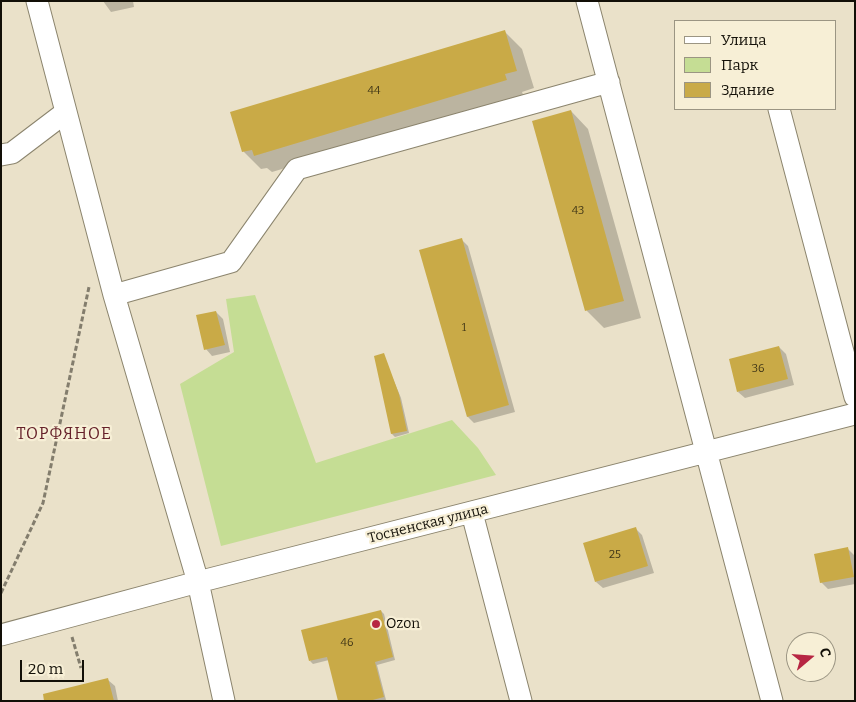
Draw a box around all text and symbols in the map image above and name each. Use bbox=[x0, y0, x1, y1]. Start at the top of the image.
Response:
legend bbox=[674, 20, 836, 110]
text: Улица bbox=[721, 31, 767, 49]
text: Парк bbox=[721, 56, 758, 74]
text: Здание bbox=[721, 81, 775, 99]
house number: 44 bbox=[368, 84, 380, 98]
house number: 43 bbox=[572, 204, 584, 218]
house number: 1 bbox=[462, 321, 466, 335]
house number: 36 bbox=[752, 362, 764, 376]
district label: ТОРФЯНОЕ bbox=[15, 425, 113, 445]
street label: Тосненская улица bbox=[366, 501, 490, 547]
house number: 25 bbox=[609, 548, 621, 562]
place label: Ozon bbox=[386, 616, 420, 632]
marker: Ozon bbox=[370, 618, 382, 630]
north arrow bbox=[786, 632, 836, 682]
house number: 46 bbox=[341, 636, 353, 650]
text: С bbox=[815, 646, 834, 659]
scale bar bbox=[22, 650, 86, 682]
text: 20 m bbox=[28, 660, 63, 678]

